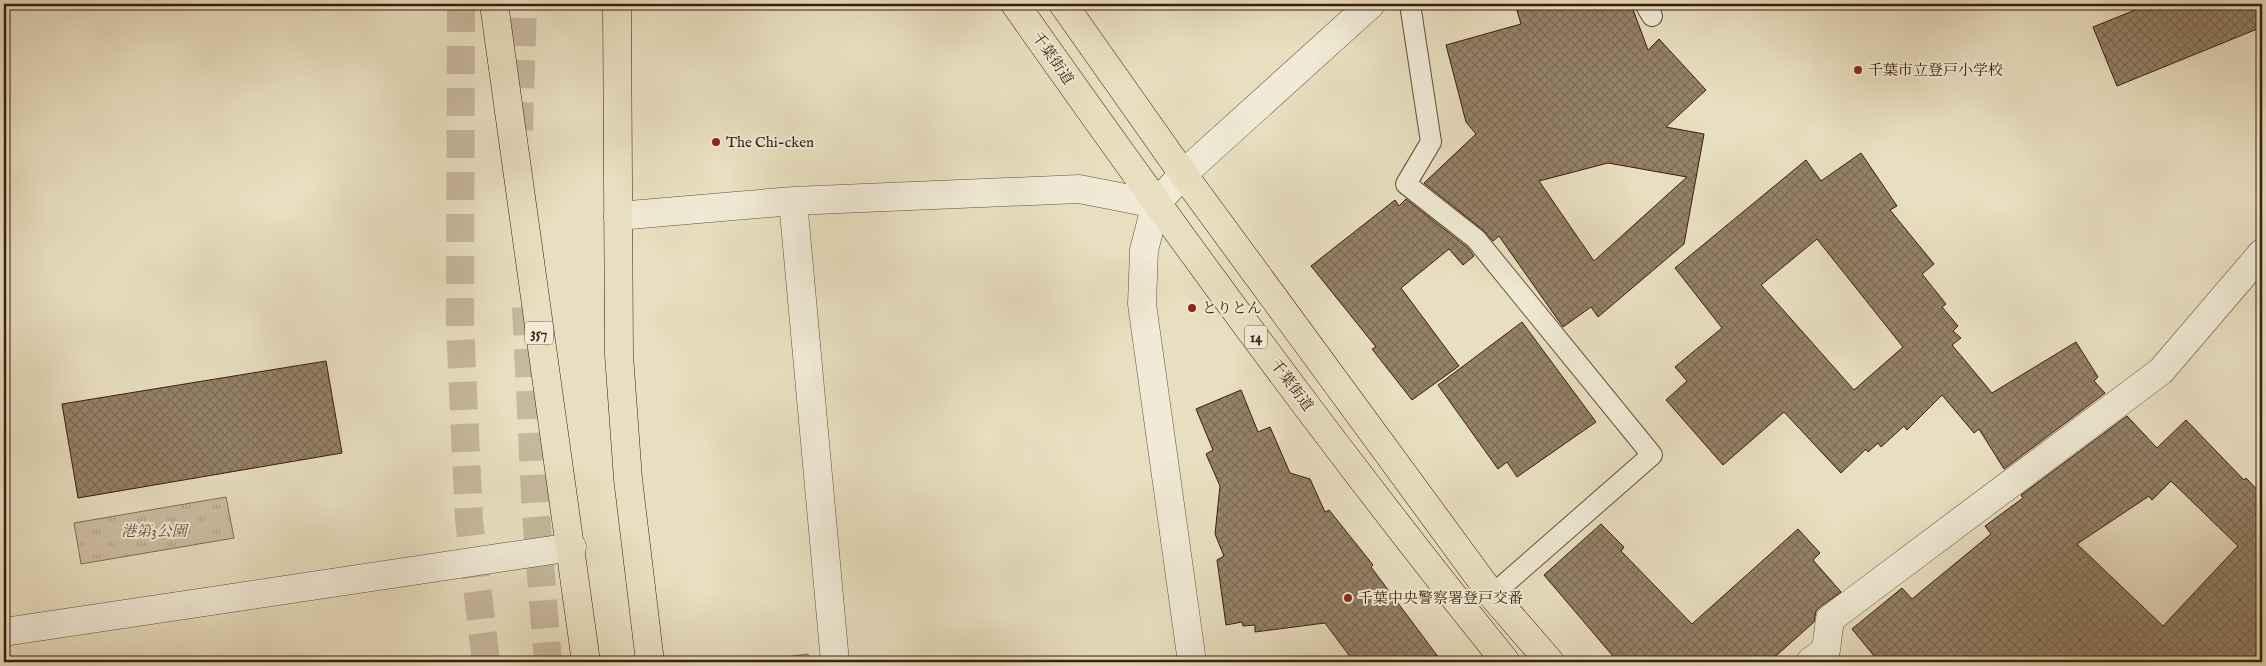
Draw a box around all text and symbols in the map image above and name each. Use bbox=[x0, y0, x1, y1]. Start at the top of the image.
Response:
street label: 千葉街道 bbox=[1028, 28, 1078, 88]
place label: 千葉市立登戸小学校 bbox=[1868, 61, 2003, 80]
marker: 千葉市立登戸小学校 bbox=[1852, 64, 1864, 76]
place label: The Chi-cken bbox=[726, 133, 814, 152]
marker: The Chi-cken bbox=[710, 136, 722, 148]
place label: とりとん bbox=[1202, 299, 1262, 318]
marker: とりとん bbox=[1186, 302, 1198, 314]
road number: 357 bbox=[525, 322, 553, 344]
road number: 14 bbox=[1245, 326, 1267, 348]
street label: 千葉街道 bbox=[1266, 356, 1317, 415]
park label: 港第3公園 bbox=[121, 522, 190, 541]
place label: 千葉中央警察署登戸交番 bbox=[1358, 589, 1523, 608]
marker: 千葉中央警察署登戸交番 bbox=[1342, 592, 1354, 604]

